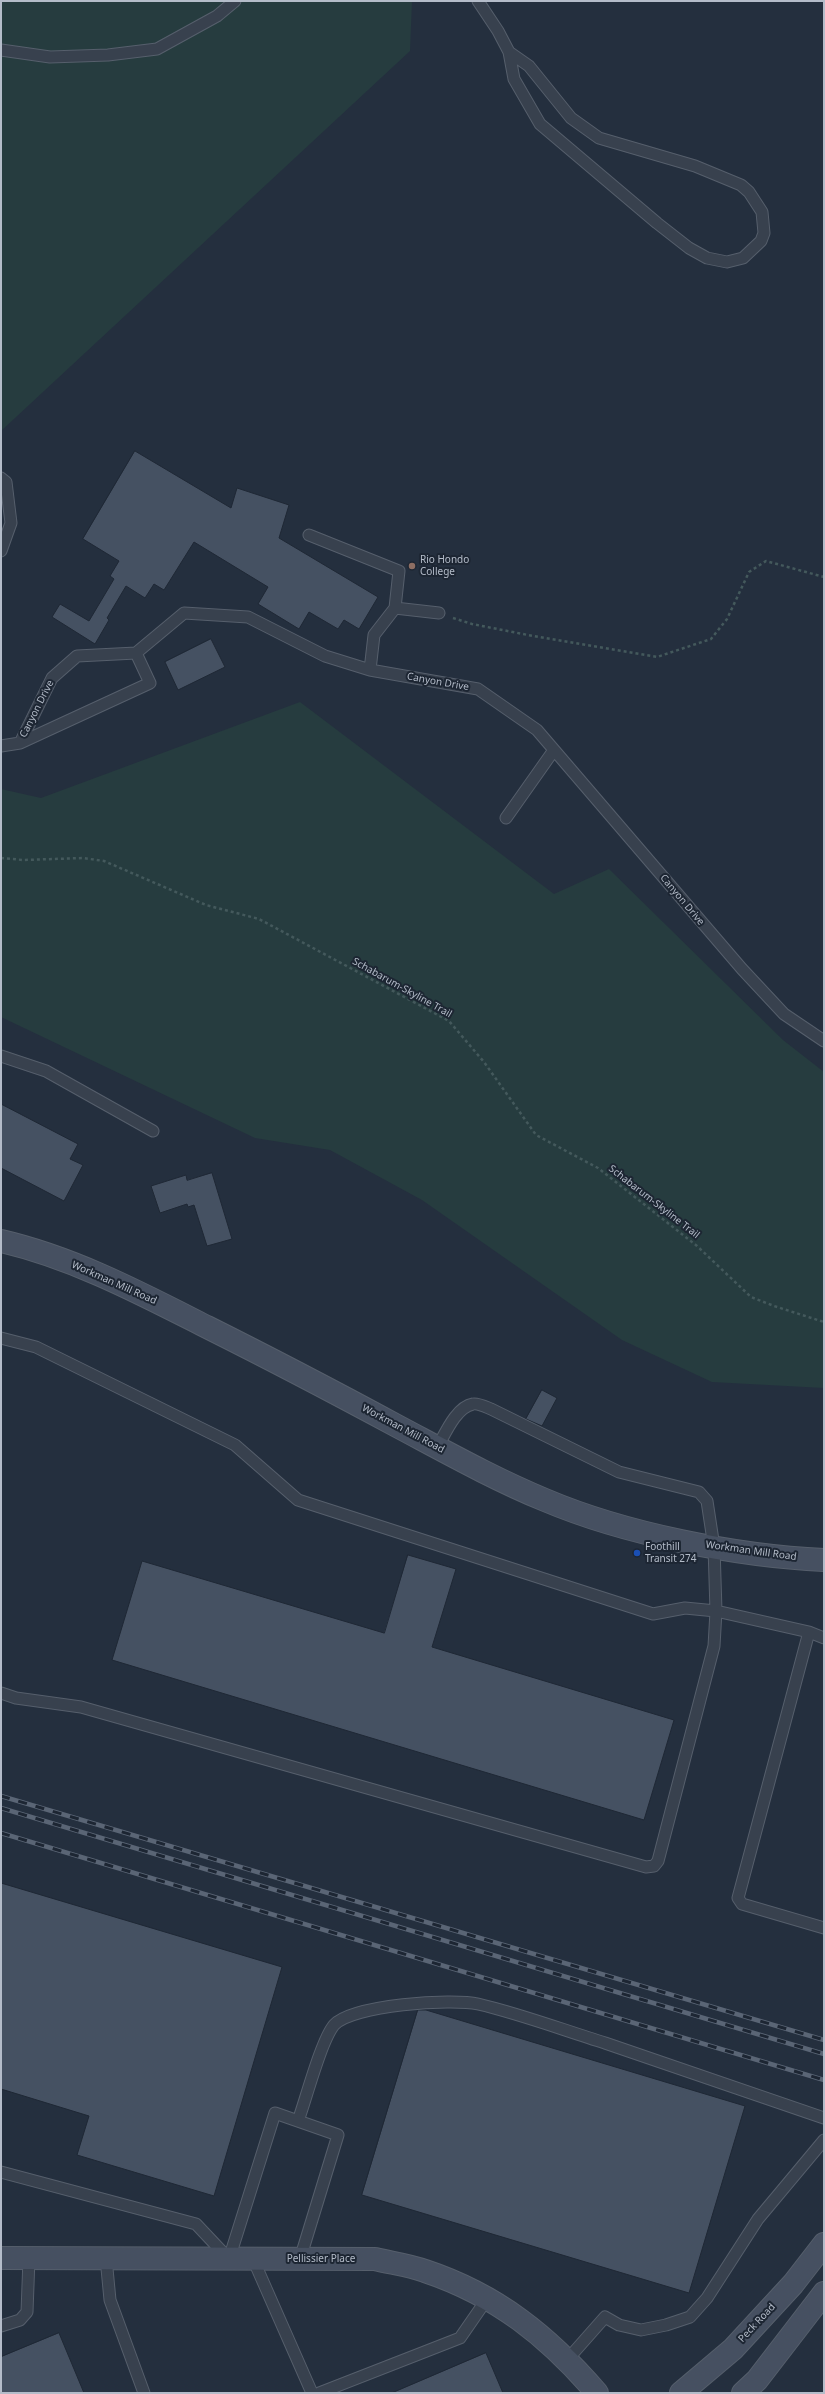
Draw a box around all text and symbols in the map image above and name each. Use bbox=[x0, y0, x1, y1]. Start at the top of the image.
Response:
place label: Rio Hondo College bbox=[420, 554, 469, 578]
marker: Rio Hondo College bbox=[407, 561, 417, 571]
street label: Canyon Drive bbox=[406, 671, 470, 693]
street label: Canyon Drive bbox=[17, 678, 57, 740]
street label: Canyon Drive bbox=[657, 872, 707, 928]
street label: Schabarum-Skyline Trail bbox=[350, 956, 454, 1020]
street label: Schabarum-Skyline Trail bbox=[606, 1163, 702, 1241]
street label: Workman Mill Road bbox=[70, 1259, 158, 1307]
street label: Workman Mill Road bbox=[360, 1402, 446, 1456]
street label: Workman Mill Road bbox=[705, 1539, 797, 1563]
place label: Foothill Transit 274 bbox=[645, 1541, 697, 1564]
marker: Foothill Transit 274 bbox=[632, 1548, 642, 1558]
street label: Pellissier Place bbox=[287, 2253, 355, 2265]
street label: Peck Road bbox=[736, 2301, 778, 2345]

